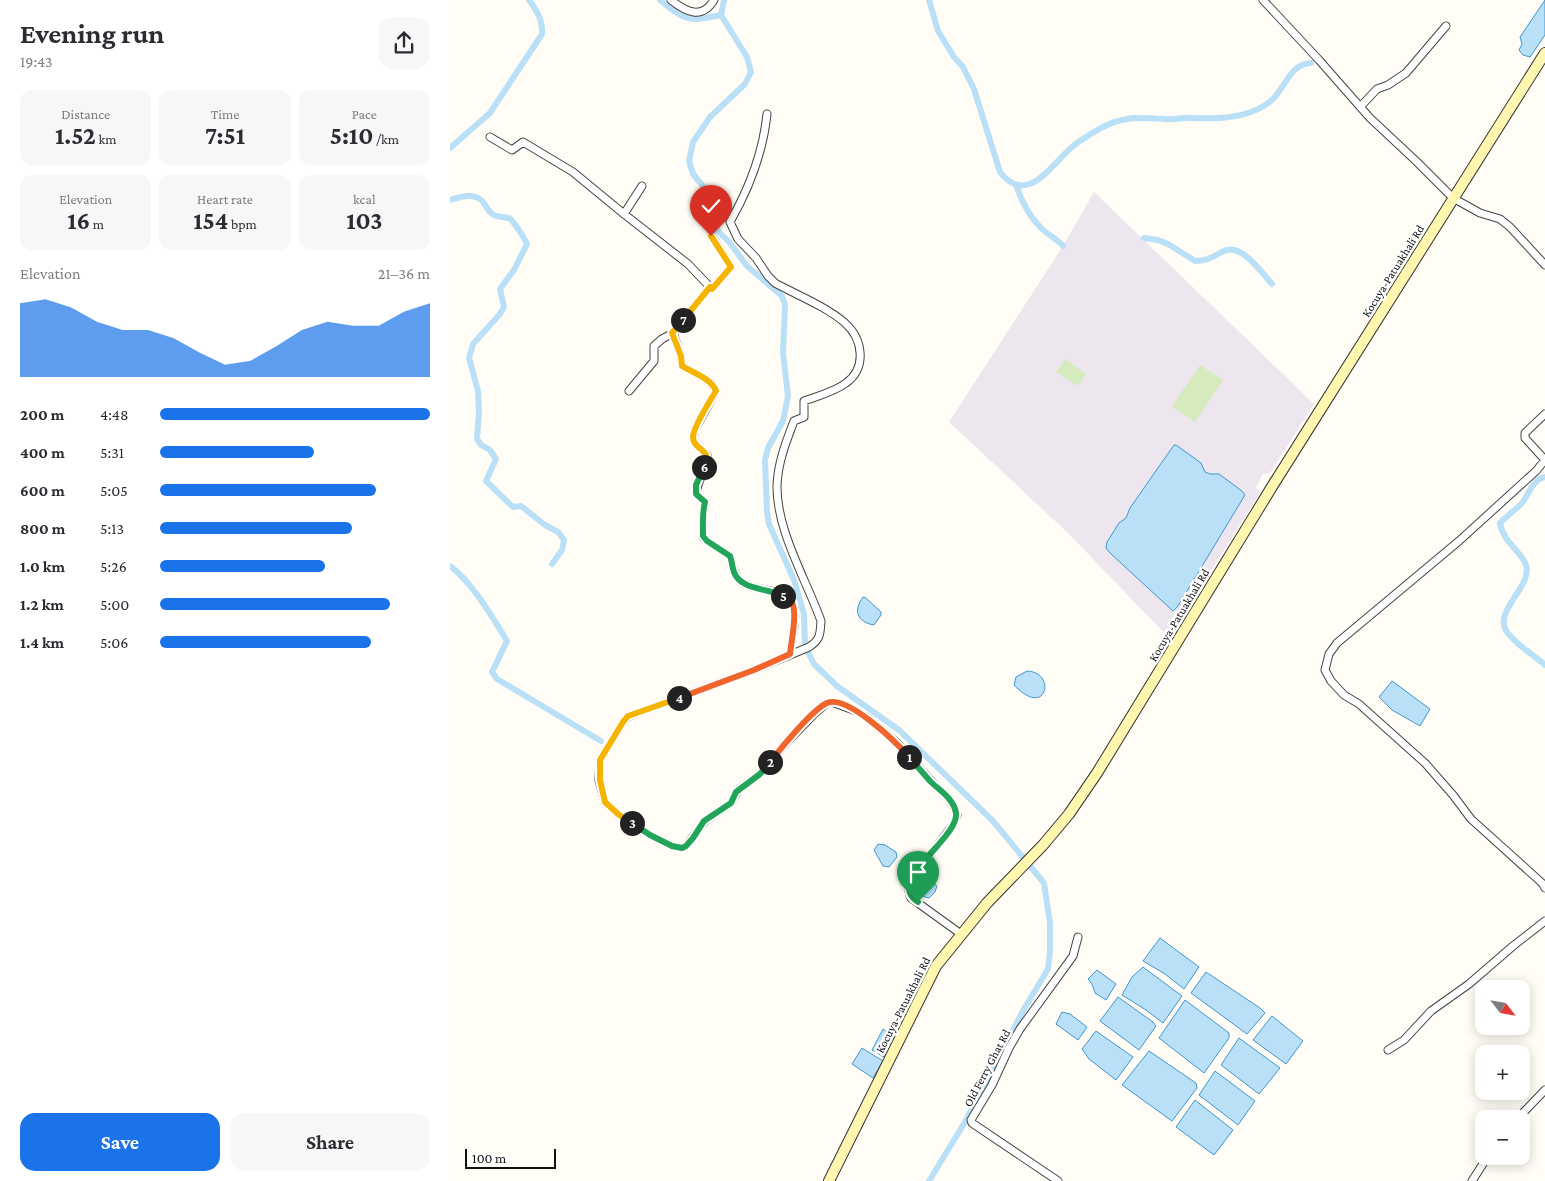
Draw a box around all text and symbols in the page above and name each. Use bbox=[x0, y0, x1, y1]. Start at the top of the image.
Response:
button: share bbox=[378, 17, 430, 69]
text: Evening run bbox=[20, 18, 164, 49]
text: 19:43 bbox=[20, 53, 53, 70]
text: Distance bbox=[61, 106, 110, 122]
text: Time bbox=[211, 106, 239, 122]
text: Pace bbox=[352, 106, 377, 122]
text: 1.52 bbox=[55, 122, 96, 149]
text: 7:51 bbox=[205, 122, 245, 149]
text: 5:10 bbox=[330, 122, 373, 149]
text: km bbox=[96, 131, 116, 147]
text: /km bbox=[373, 131, 399, 147]
pin bbox=[690, 185, 732, 236]
text: Elevation bbox=[59, 191, 112, 207]
text: Heart rate bbox=[197, 191, 253, 207]
text: kcal bbox=[353, 191, 376, 207]
icon: check bbox=[697, 192, 725, 220]
text: 16 bbox=[67, 207, 90, 234]
text: 154 bbox=[193, 207, 228, 234]
text: 103 bbox=[346, 207, 383, 234]
text: m bbox=[90, 216, 104, 232]
text: bpm bbox=[228, 216, 257, 232]
street label: Kocuya-Patuakhali Rd bbox=[1359, 222, 1427, 320]
text: Elevation bbox=[20, 265, 81, 282]
text: 21–36 m bbox=[378, 265, 430, 282]
pin: 7 bbox=[670, 308, 696, 332]
text: 7 bbox=[680, 312, 687, 328]
text: 200 m bbox=[20, 406, 64, 423]
text: 4:48 bbox=[100, 406, 129, 423]
text: 400 m bbox=[20, 444, 65, 461]
text: 5:31 bbox=[100, 444, 124, 461]
pin: 6 bbox=[692, 454, 716, 480]
text: 6 bbox=[701, 459, 708, 475]
text: 600 m bbox=[20, 482, 65, 499]
text: 5:05 bbox=[100, 482, 128, 499]
text: 800 m bbox=[20, 520, 65, 537]
text: 5:13 bbox=[100, 520, 124, 537]
text: 1.0 km bbox=[20, 558, 65, 575]
text: 5:26 bbox=[100, 558, 127, 575]
street label: Kocuya-Patuakhali Rd bbox=[1146, 565, 1213, 664]
pin: 5 bbox=[770, 584, 796, 608]
text: 5 bbox=[780, 588, 787, 604]
text: 1.2 km bbox=[20, 596, 64, 613]
text: 5:00 bbox=[100, 596, 129, 613]
text: 1.4 km bbox=[20, 634, 64, 651]
text: 5:06 bbox=[100, 634, 128, 651]
pin: 4 bbox=[666, 686, 692, 710]
text: 4 bbox=[676, 690, 683, 706]
pin: 1 bbox=[896, 744, 922, 770]
text: 1 bbox=[907, 749, 912, 765]
pin: 2 bbox=[758, 750, 782, 774]
text: 2 bbox=[767, 754, 774, 770]
pin: 3 bbox=[620, 810, 644, 836]
text: 3 bbox=[629, 815, 636, 831]
pin bbox=[897, 851, 939, 902]
icon: arrive bbox=[904, 858, 932, 886]
street label: Kocuya-Patuakhali Rd bbox=[873, 954, 934, 1055]
north arrow bbox=[1475, 980, 1530, 1035]
map controls bbox=[1475, 980, 1530, 1165]
street label: Old Ferry Ghat Rd bbox=[961, 1026, 1014, 1109]
button: + bbox=[1475, 1045, 1530, 1100]
button: − bbox=[1475, 1110, 1530, 1165]
button: Save bbox=[20, 1113, 220, 1171]
button: Share bbox=[230, 1113, 430, 1171]
scale bar bbox=[465, 1146, 556, 1169]
text: 100 m bbox=[472, 1150, 506, 1166]

